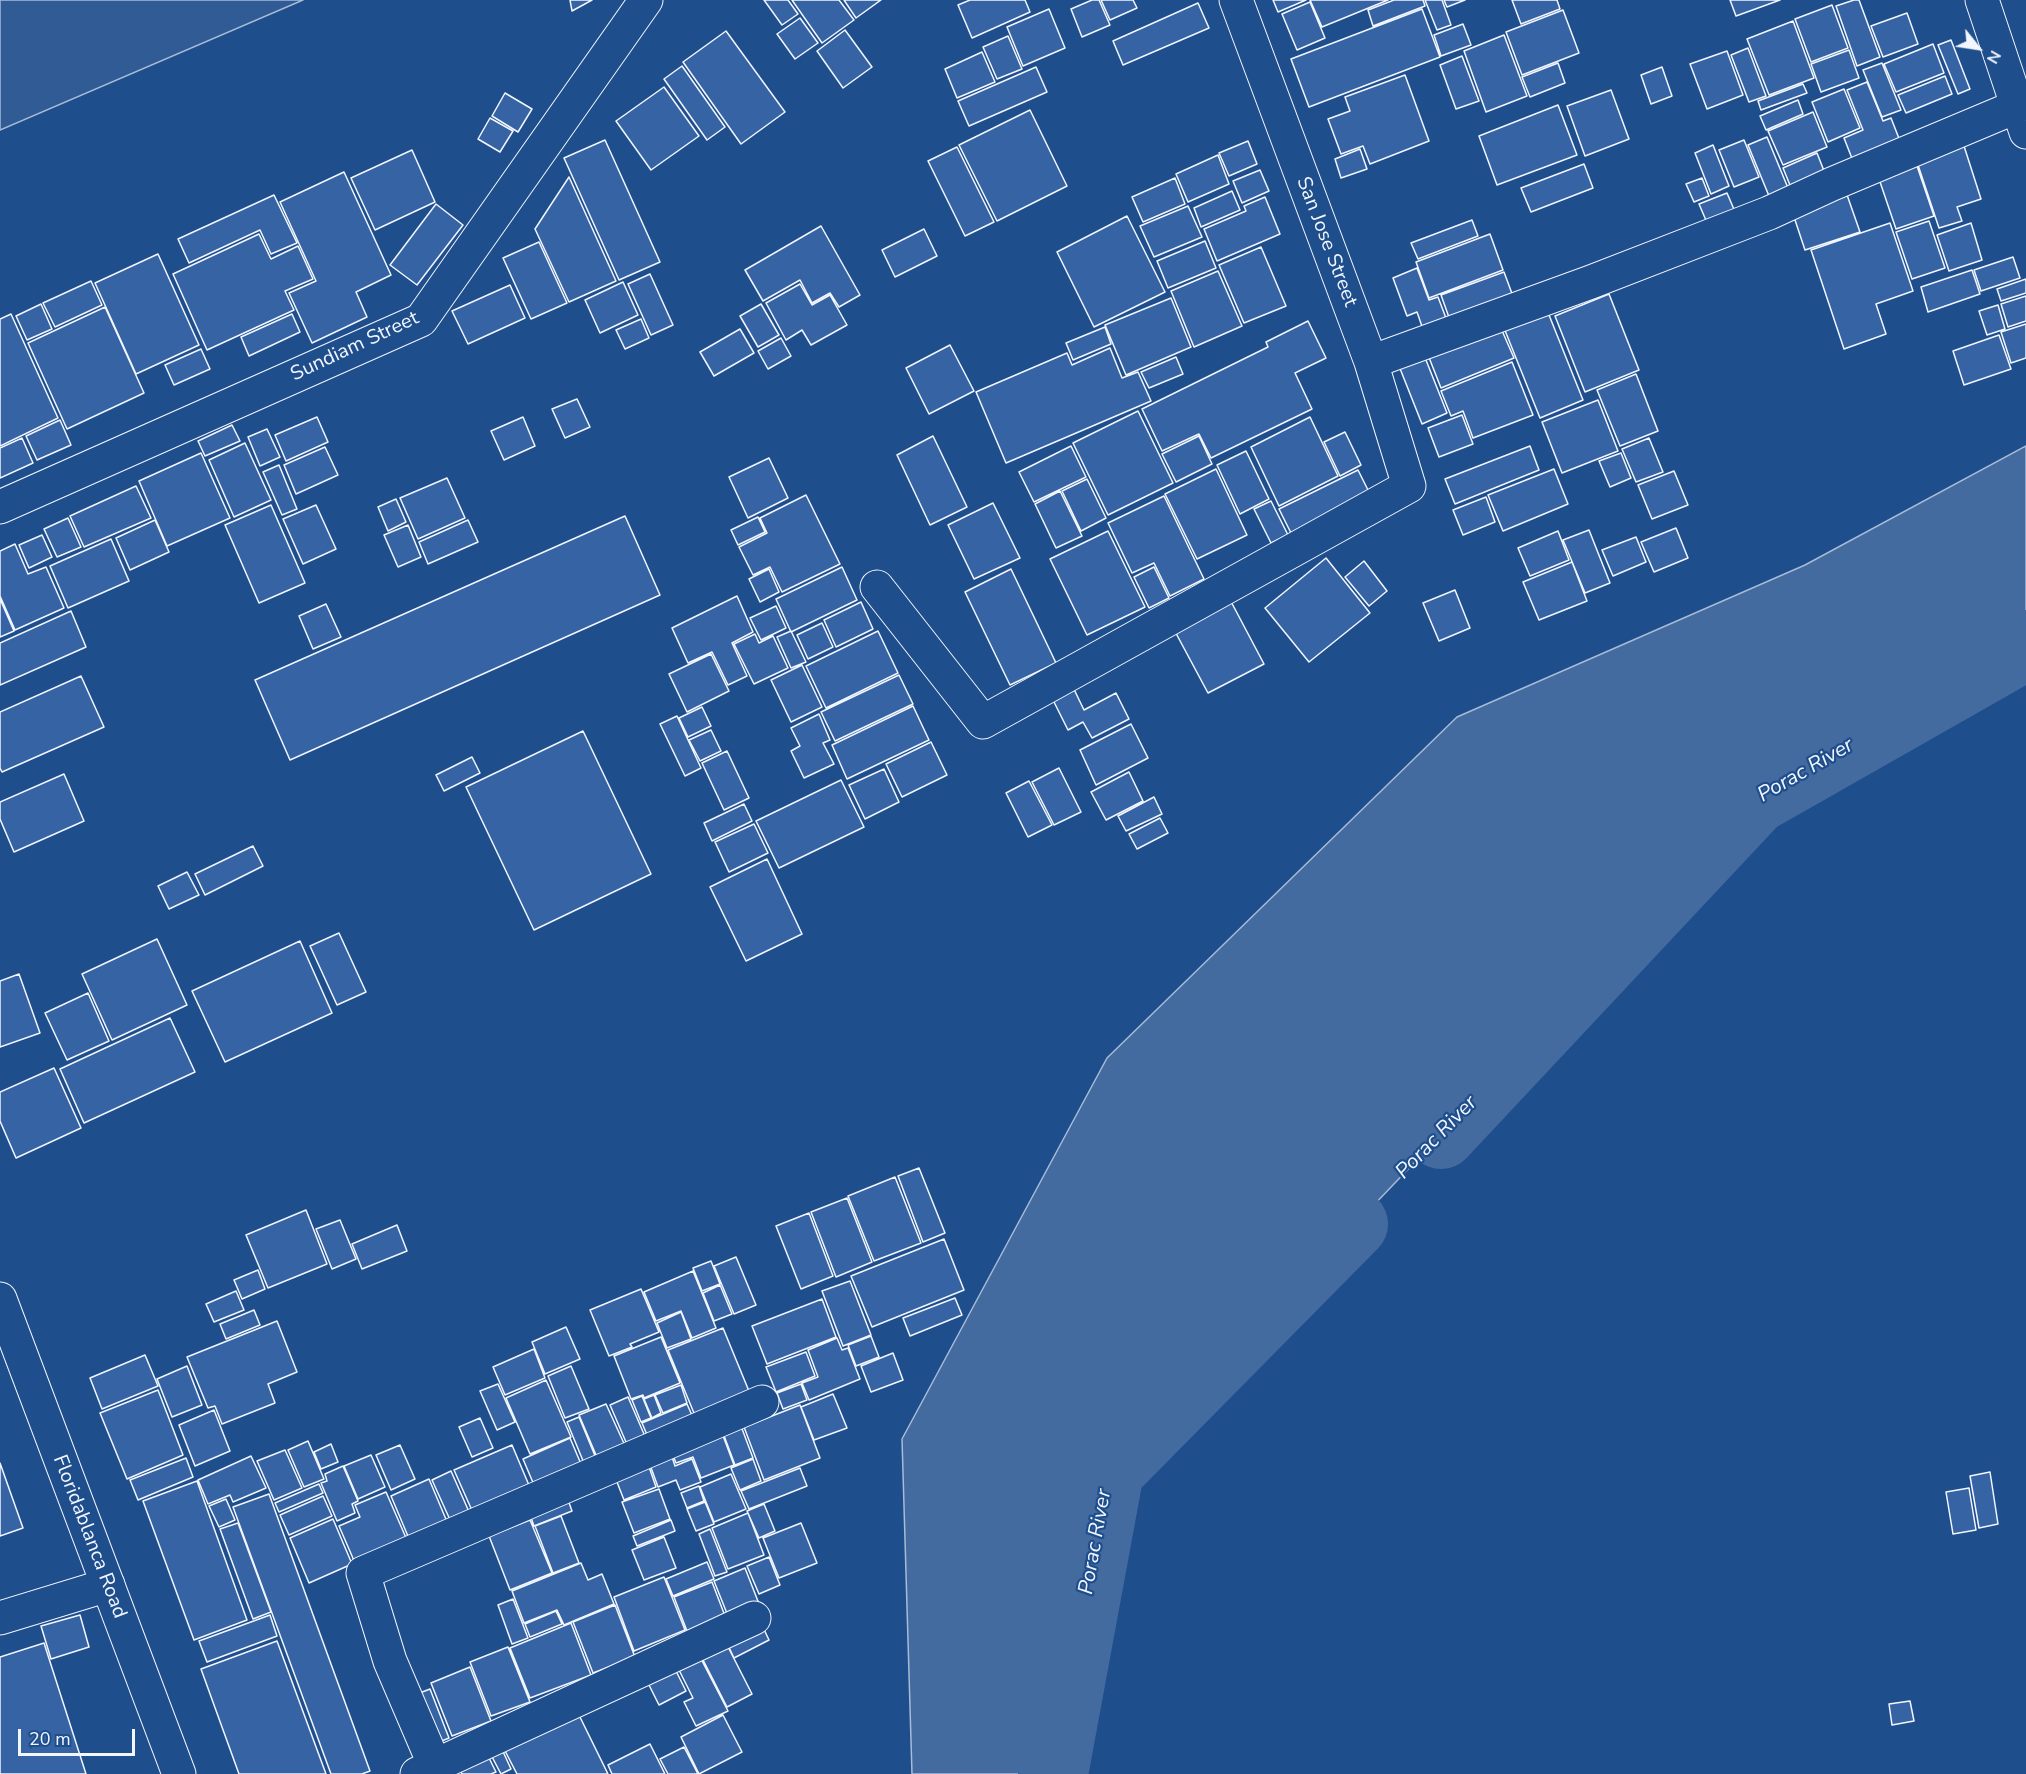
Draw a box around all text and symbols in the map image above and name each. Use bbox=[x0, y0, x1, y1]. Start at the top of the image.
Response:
north arrow bbox=[1948, 18, 2008, 78]
text: N bbox=[1981, 46, 2006, 68]
street label: San Jose Street bbox=[1290, 174, 1362, 310]
street label: Sundiam Street bbox=[287, 307, 423, 387]
water label: Porac River bbox=[1754, 733, 1858, 809]
water label: Porac River bbox=[1391, 1091, 1483, 1185]
street label: Floridablanca Road bbox=[47, 1452, 131, 1622]
water label: Porac River bbox=[1074, 1487, 1118, 1597]
scale bar bbox=[21, 1717, 138, 1755]
text: 20 m bbox=[29, 1727, 71, 1751]

